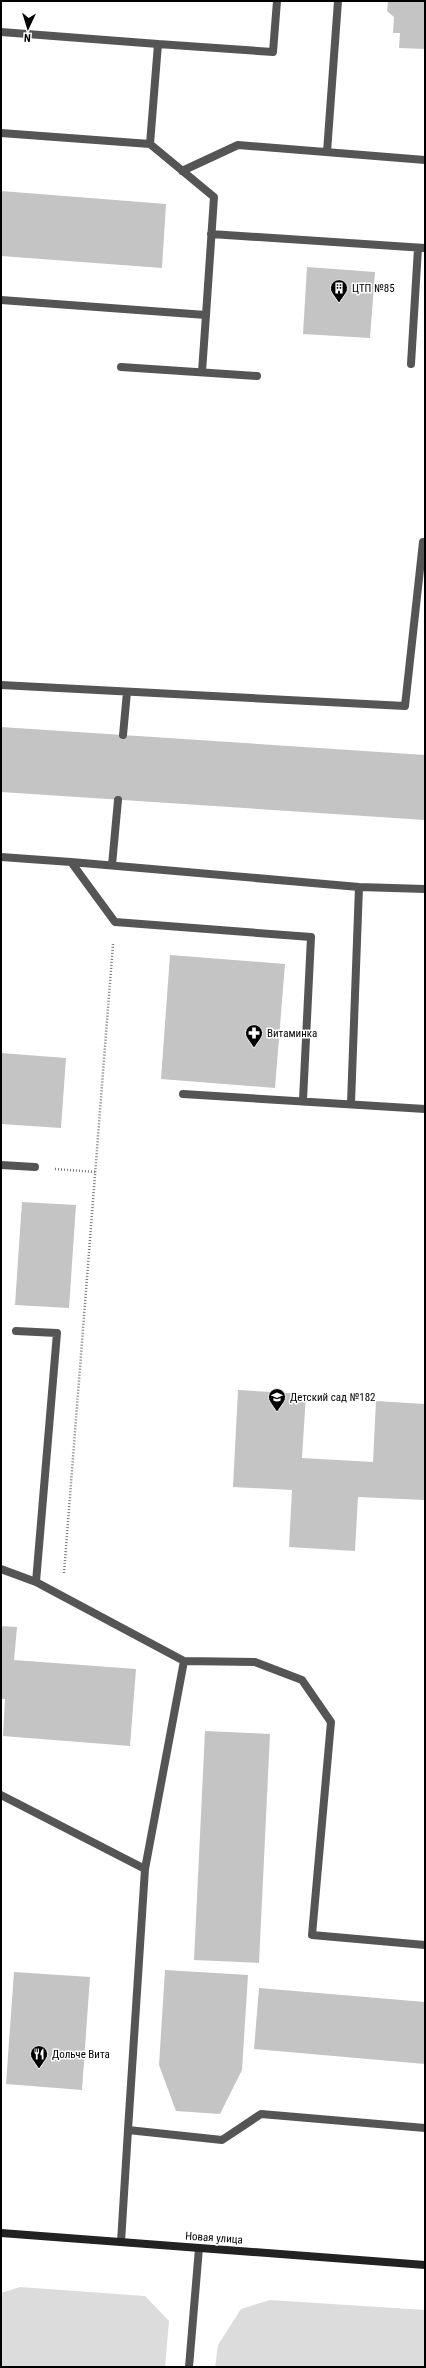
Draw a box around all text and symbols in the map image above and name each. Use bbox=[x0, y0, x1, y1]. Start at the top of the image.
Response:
north arrow bbox=[8, 8, 48, 48]
text: N bbox=[23, 31, 31, 44]
building icon: ЦТП №85 bbox=[329, 278, 349, 303]
place label: ЦТП №85 bbox=[352, 282, 395, 295]
pharmacy icon: Витаминка bbox=[244, 1023, 264, 1048]
place label: Витаминка bbox=[267, 1027, 317, 1040]
school or university icon: Детский сад №182 bbox=[267, 1387, 287, 1412]
place label: Детский сад №182 bbox=[290, 1391, 376, 1404]
restaurant icon: Дольче Вита bbox=[29, 2044, 49, 2069]
place label: Дольче Вита bbox=[52, 2048, 110, 2061]
street label: Новая улица bbox=[185, 2230, 243, 2246]

